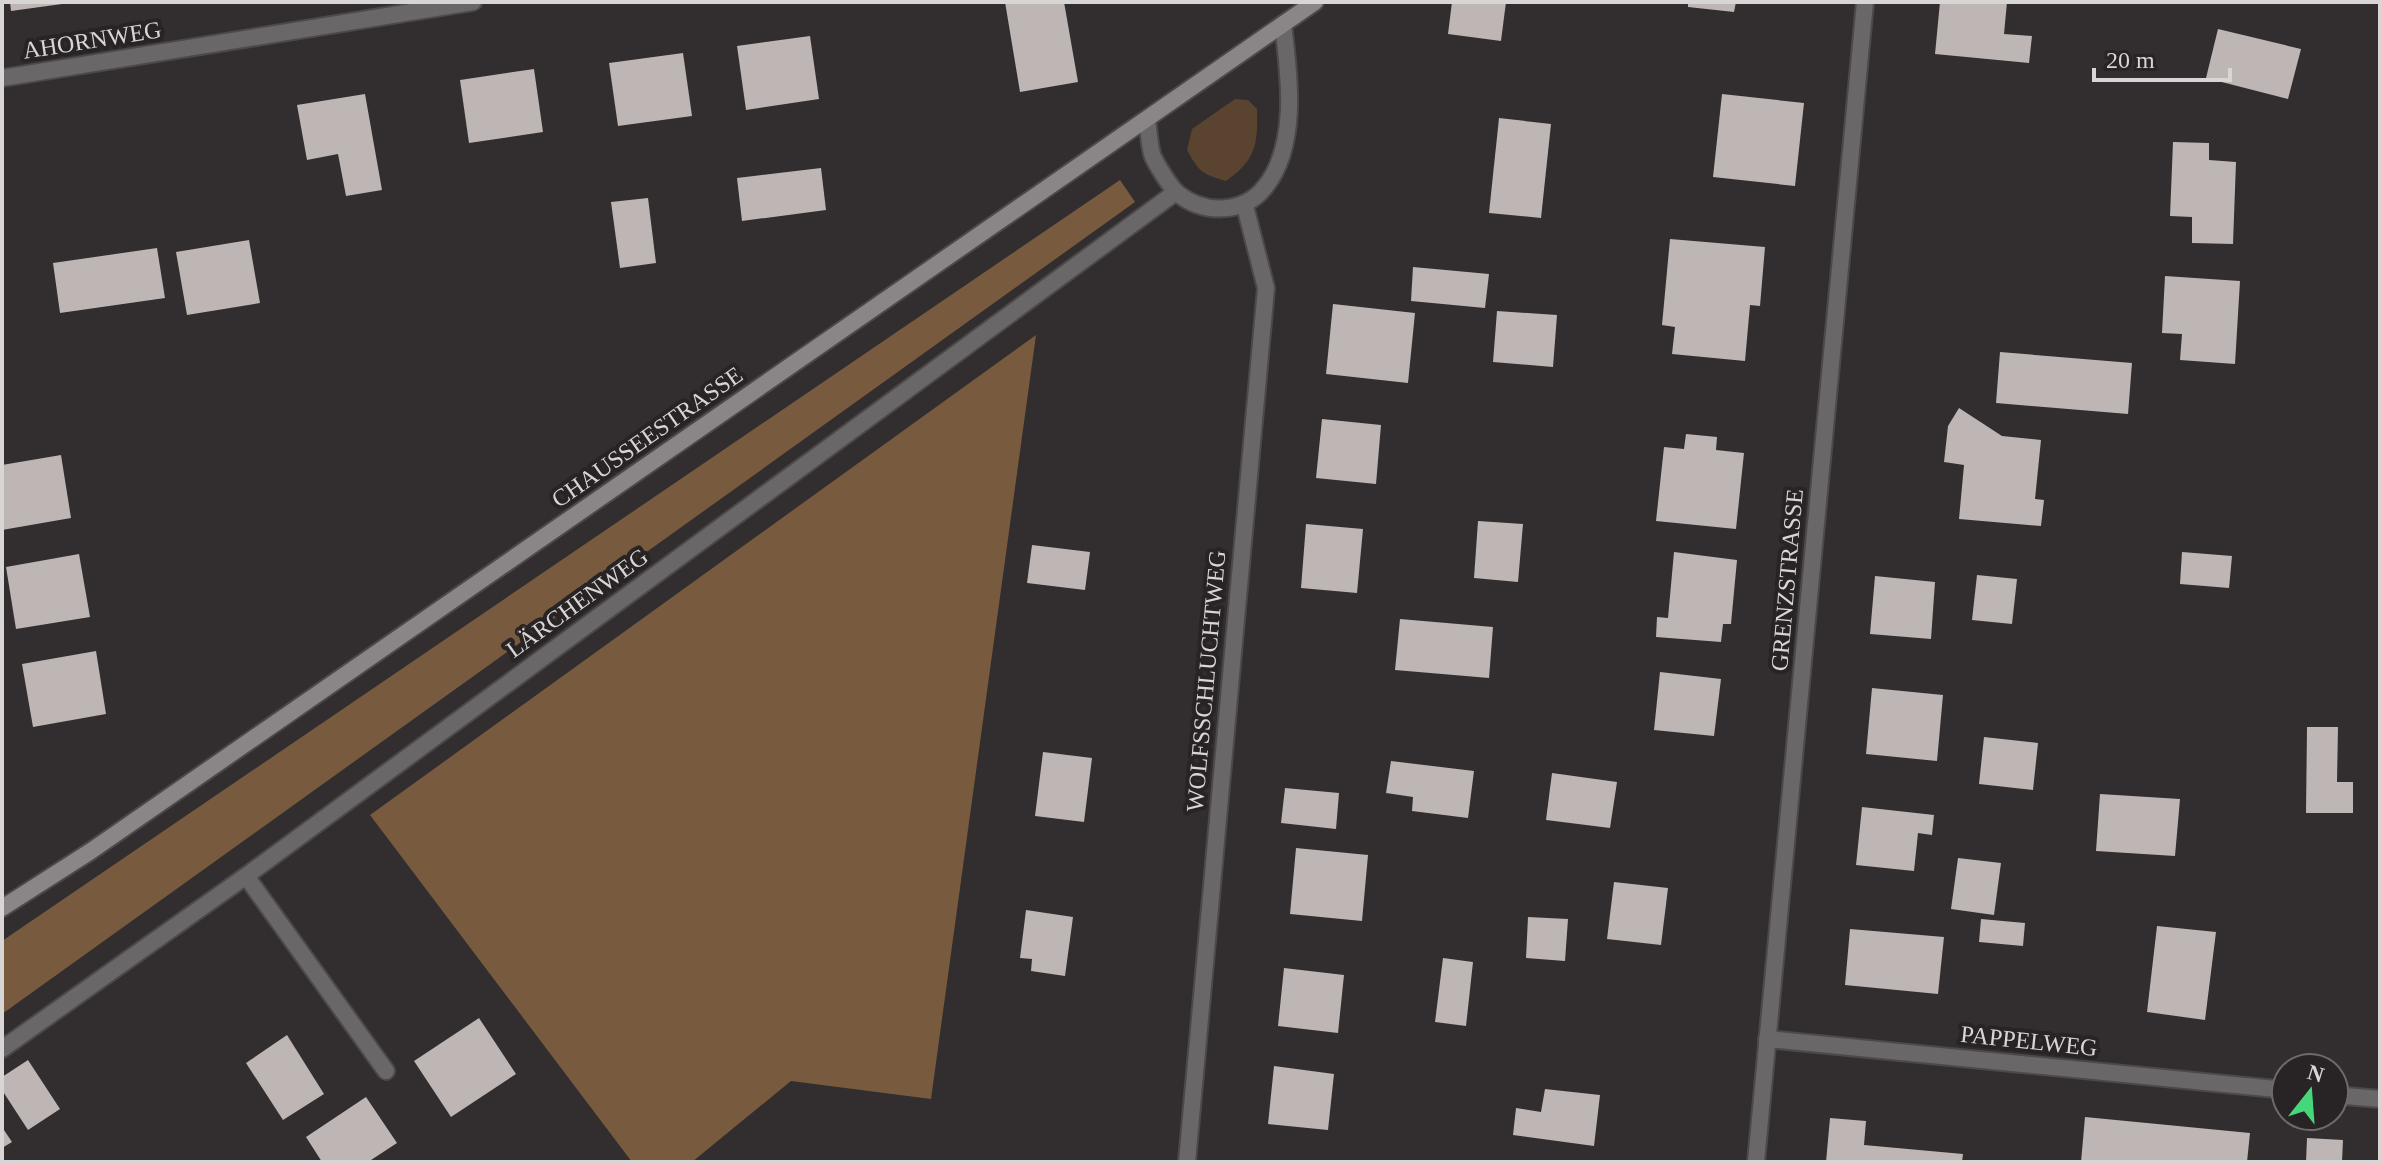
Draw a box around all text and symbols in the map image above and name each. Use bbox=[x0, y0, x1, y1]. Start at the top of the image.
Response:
street label: AHORNWEG bbox=[21, 16, 163, 64]
scale bar bbox=[2094, 32, 2230, 82]
text: 20 m bbox=[2106, 47, 2155, 73]
street label: CHAUSSEESTRASSE bbox=[547, 361, 747, 513]
street label: GRENZSTRASSE bbox=[1766, 488, 1808, 672]
street label: LÄRCHENWEG bbox=[501, 543, 653, 663]
street label: WOLFSSCHLUCHTWEG bbox=[1182, 549, 1230, 813]
street label: PAPPELWEG bbox=[1959, 1021, 2099, 1061]
north arrow bbox=[2270, 1052, 2350, 1132]
text: N bbox=[2304, 1059, 2327, 1088]

